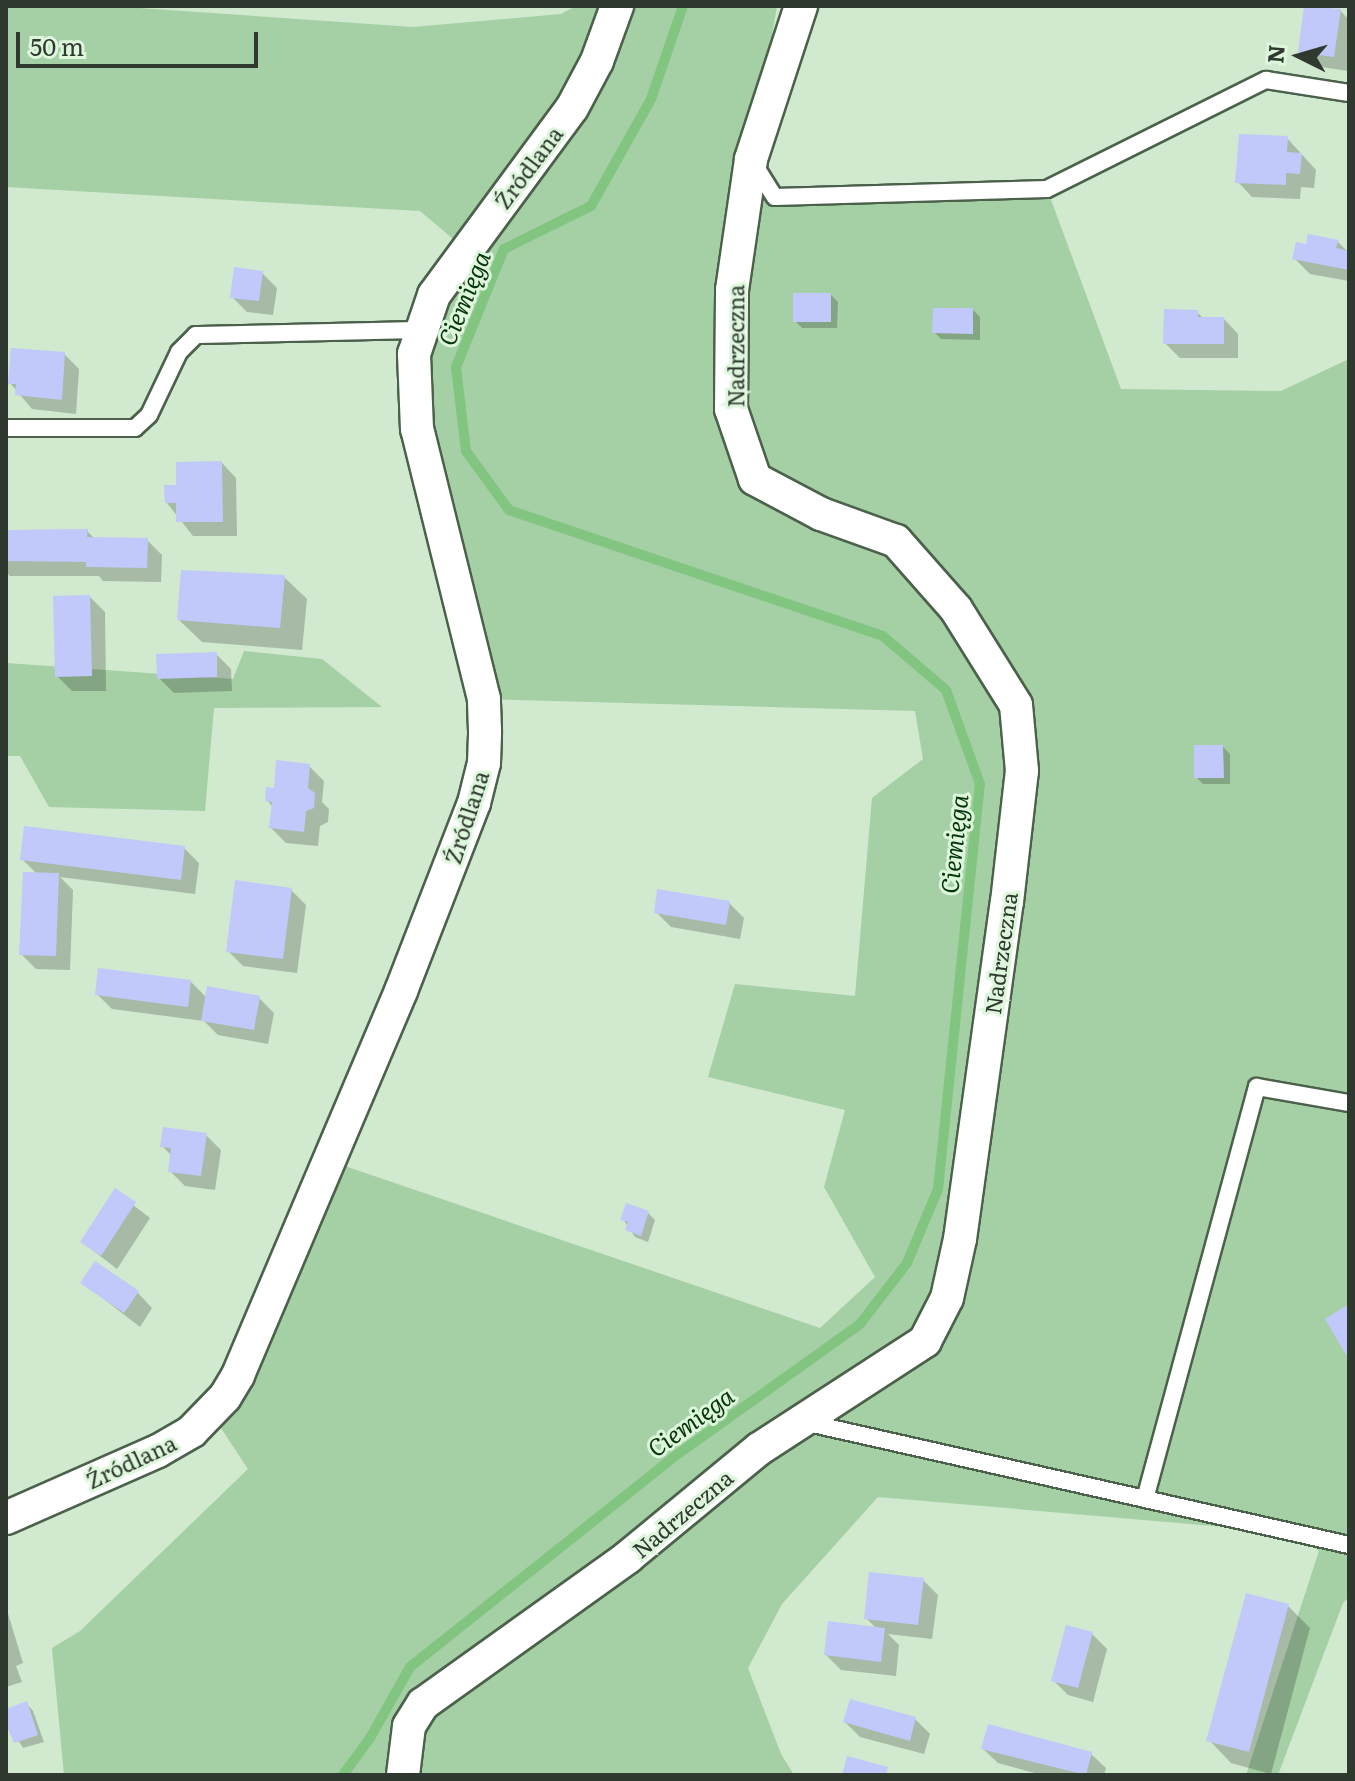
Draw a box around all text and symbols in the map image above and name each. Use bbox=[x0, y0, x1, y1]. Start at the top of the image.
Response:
scale bar bbox=[20, 16, 262, 66]
north arrow bbox=[1259, 16, 1339, 96]
text: 50 m bbox=[30, 28, 84, 63]
text: N bbox=[1257, 43, 1292, 65]
street label: Źródlana bbox=[488, 121, 568, 213]
water label: Ciemięga bbox=[431, 247, 495, 349]
street label: Nadrzeczna bbox=[722, 285, 748, 407]
street label: Źródlana bbox=[439, 767, 493, 867]
water label: Ciemięga bbox=[933, 793, 973, 895]
street label: Nadrzeczna bbox=[978, 890, 1022, 1016]
water label: Ciemięga bbox=[641, 1380, 739, 1462]
street label: Źródlana bbox=[82, 1429, 180, 1493]
street label: Nadrzeczna bbox=[626, 1463, 738, 1563]

